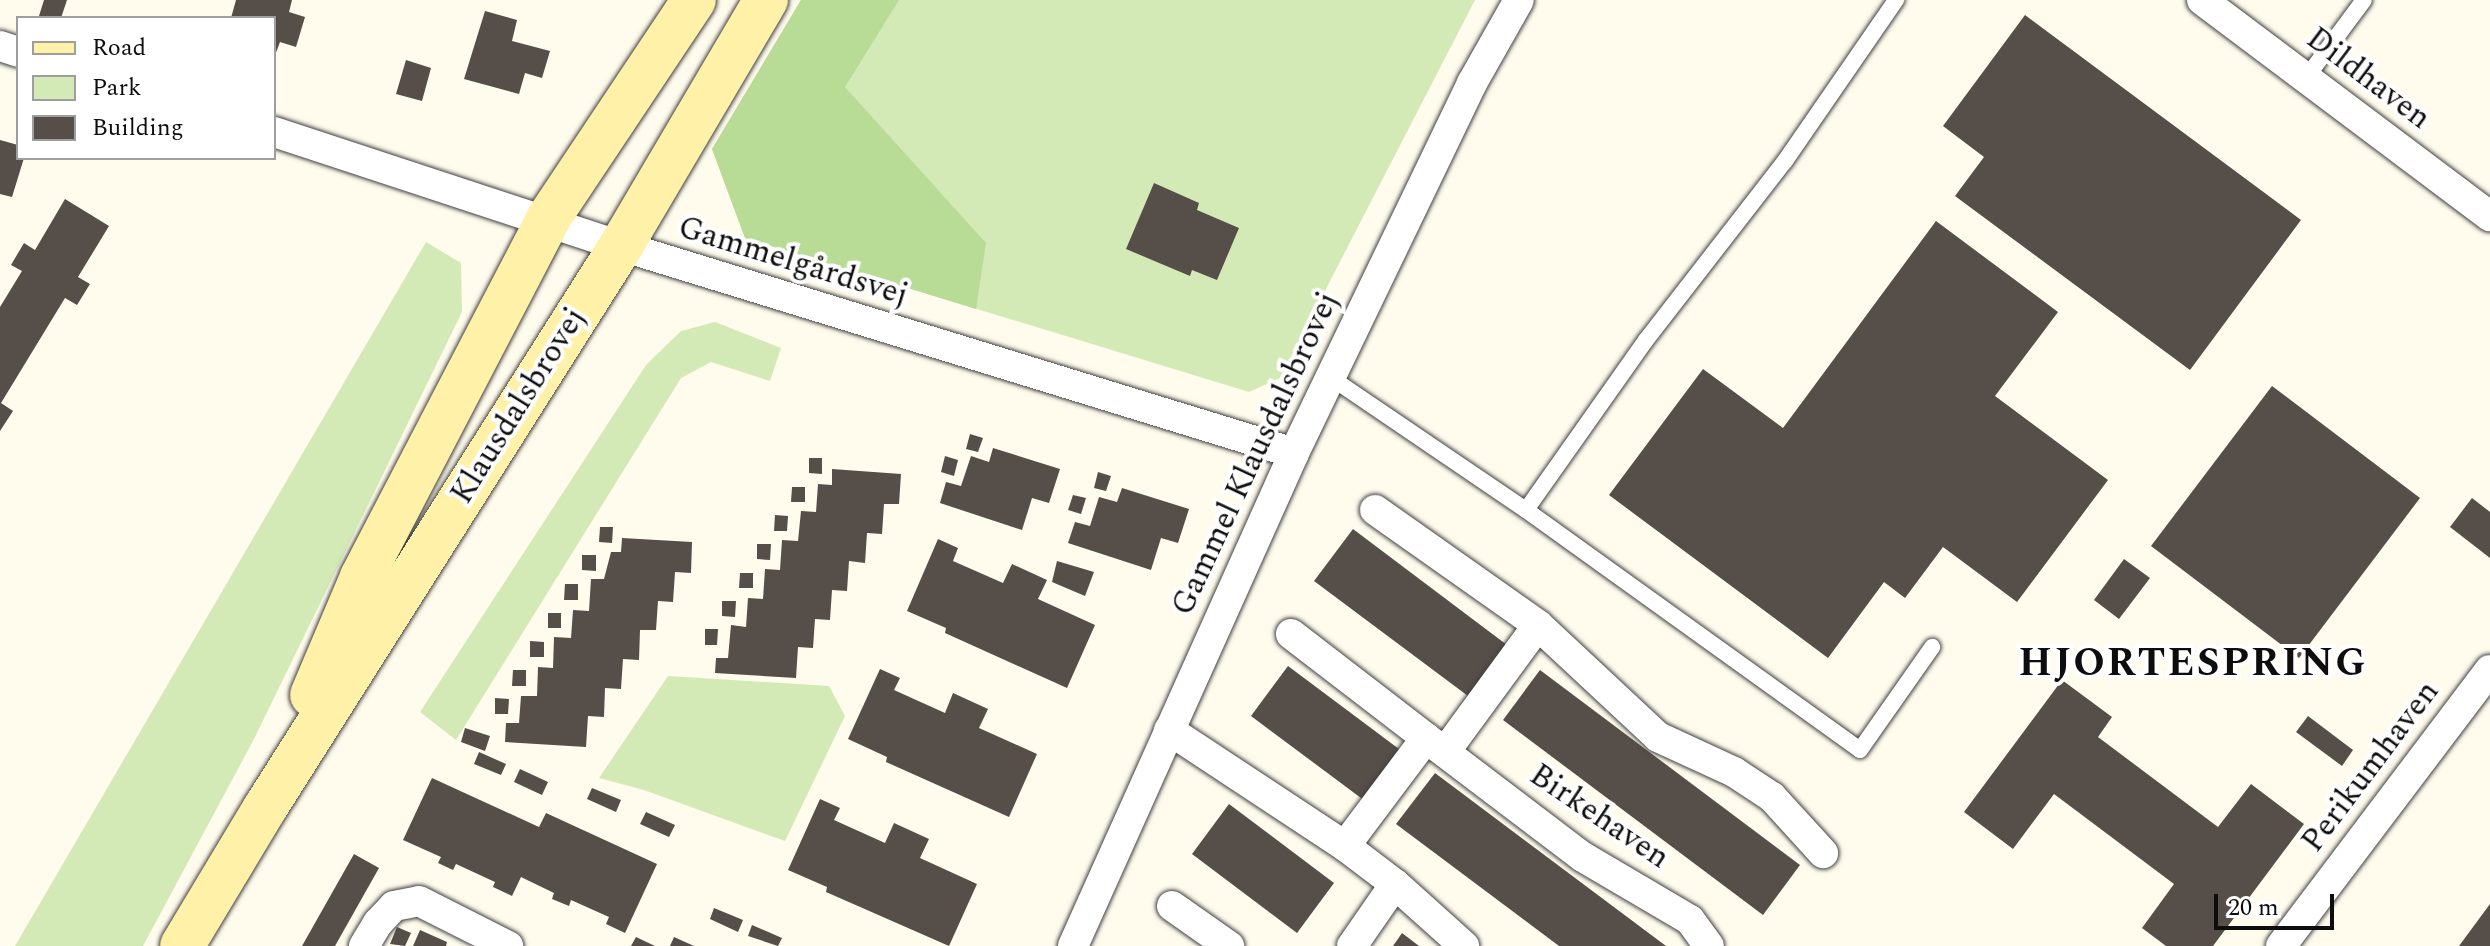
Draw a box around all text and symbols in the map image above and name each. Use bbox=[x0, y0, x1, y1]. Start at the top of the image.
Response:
legend bbox=[16, 16, 276, 160]
street label: Dildhaven bbox=[2298, 20, 2438, 138]
text: Road bbox=[92, 30, 146, 66]
text: Park bbox=[92, 70, 142, 106]
text: Building bbox=[92, 110, 184, 146]
street label: Gammelgårdsvej bbox=[673, 209, 913, 315]
street label: Gammel Klausdalsbrovej bbox=[1164, 286, 1348, 622]
street label: Klausdalsbrovej bbox=[443, 301, 595, 511]
district label: HJORTESPRING bbox=[2019, 640, 2367, 688]
street label: Perikumhaven bbox=[2294, 674, 2448, 860]
street label: Birkehaven bbox=[1522, 756, 1676, 878]
scale bar bbox=[2218, 878, 2338, 928]
text: 20 m bbox=[2228, 890, 2279, 926]

